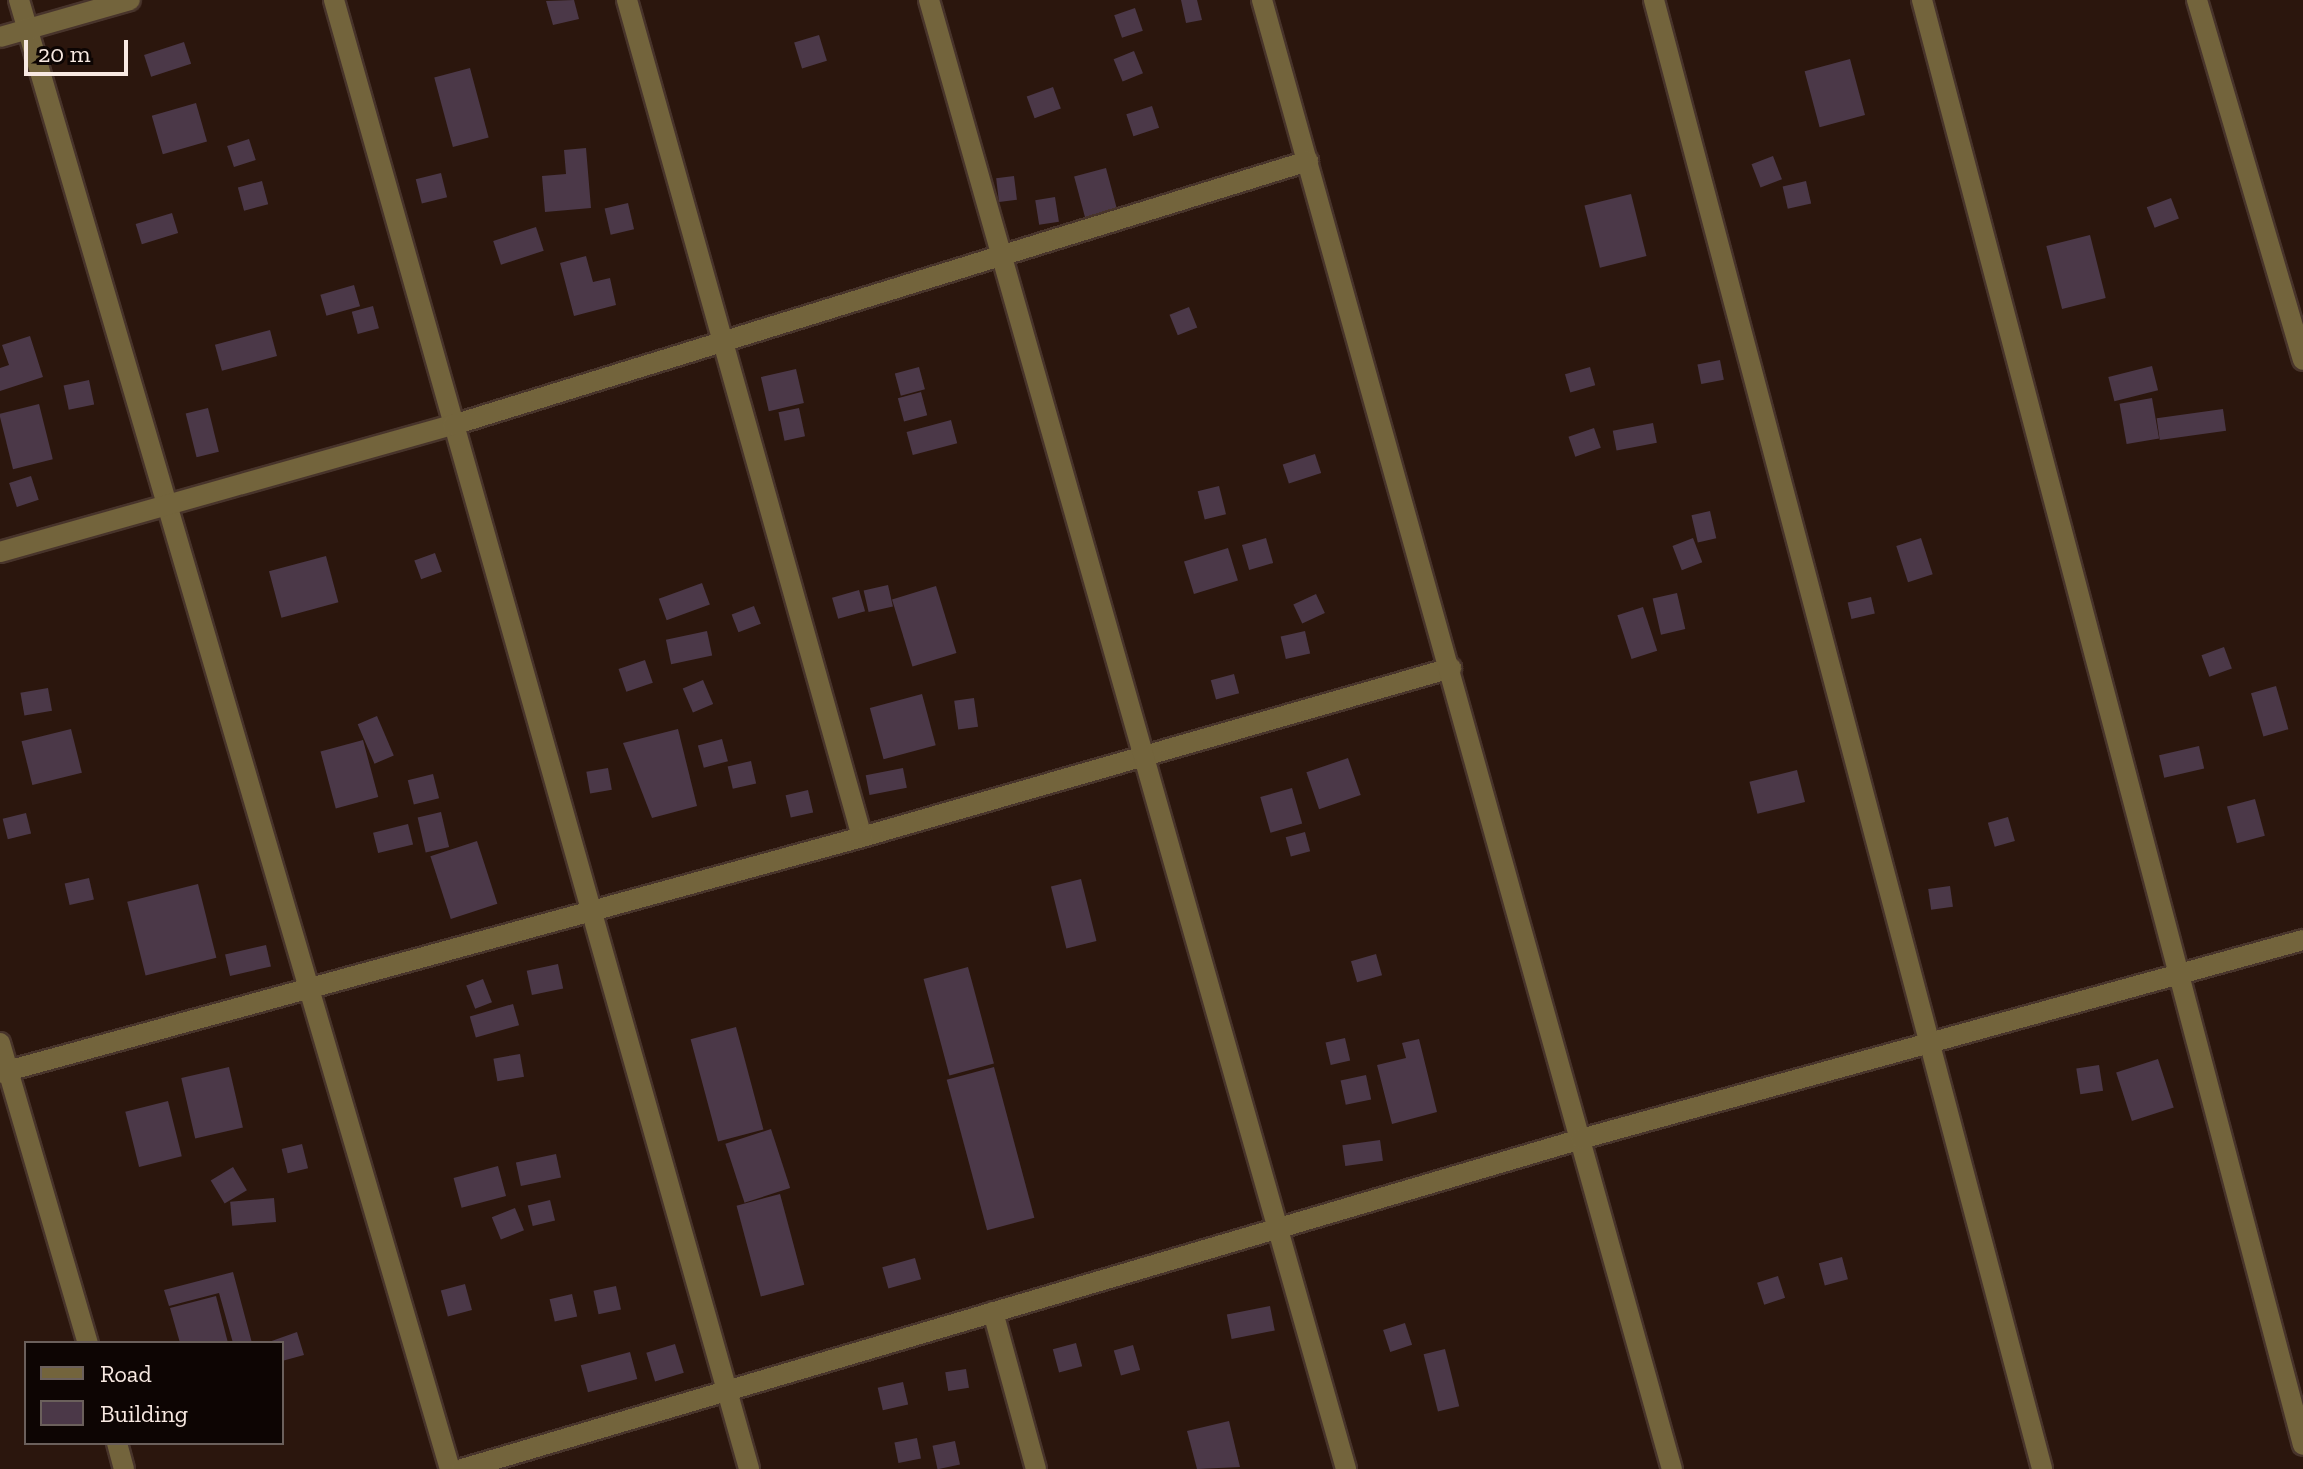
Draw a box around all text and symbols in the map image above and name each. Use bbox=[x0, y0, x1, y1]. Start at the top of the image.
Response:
scale bar bbox=[28, 24, 132, 74]
text: 20 m bbox=[38, 39, 90, 68]
legend bbox=[24, 1341, 284, 1445]
text: Road bbox=[100, 1359, 152, 1388]
text: Building bbox=[100, 1399, 188, 1428]

